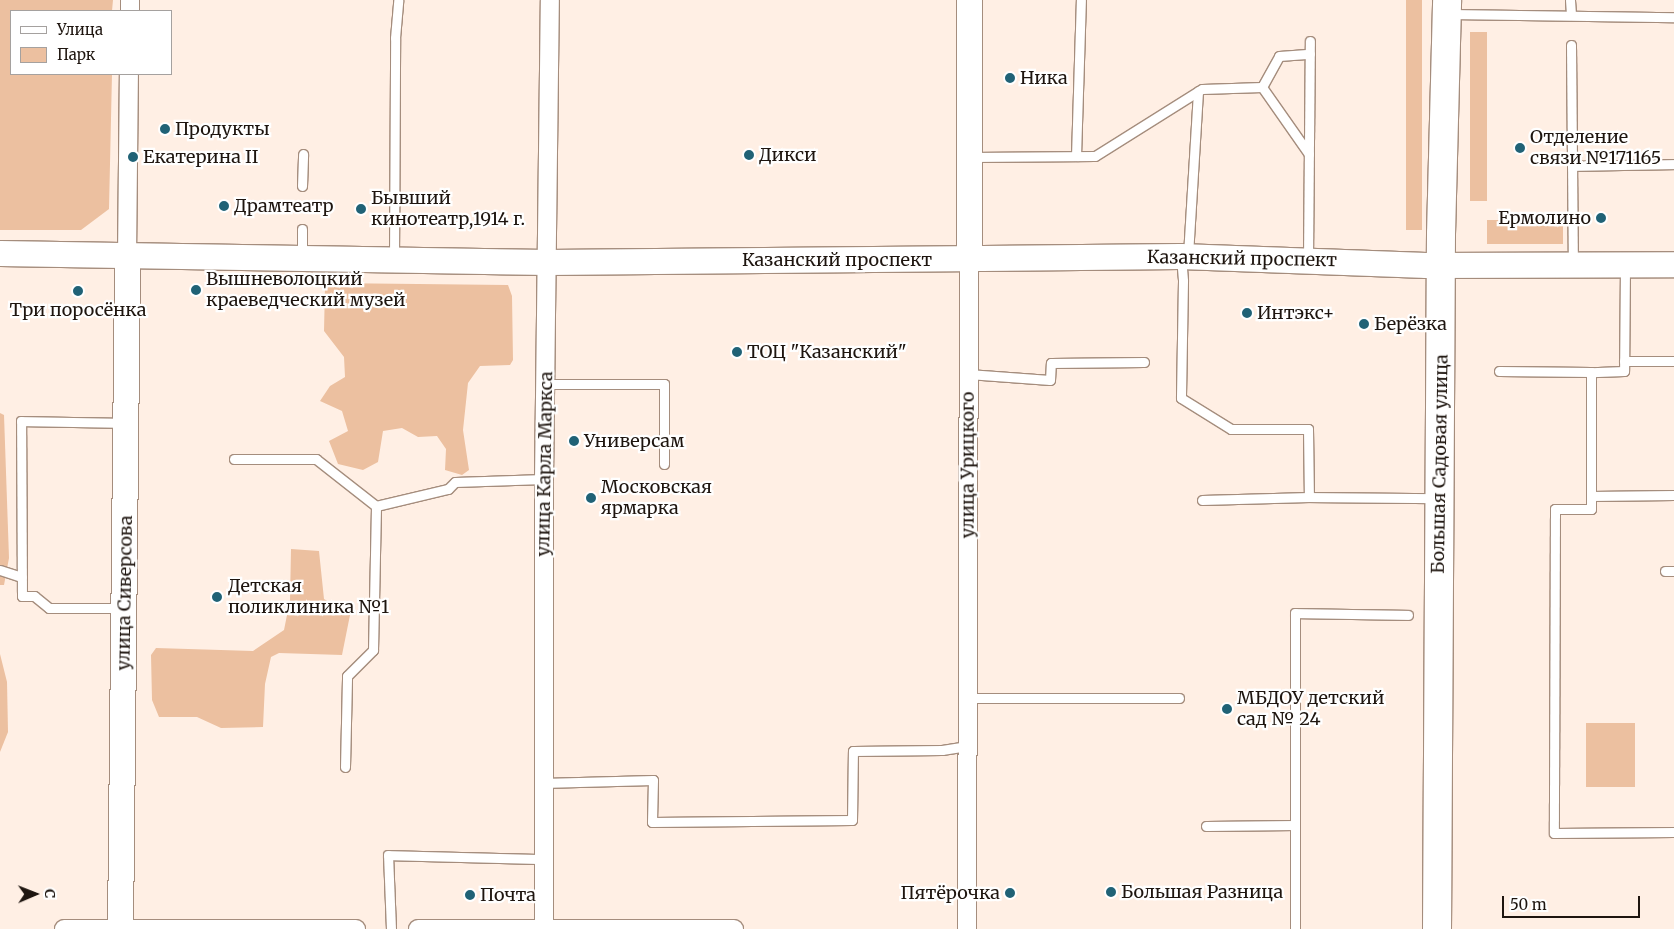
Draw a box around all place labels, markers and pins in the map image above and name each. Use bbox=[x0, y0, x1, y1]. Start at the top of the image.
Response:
place label: Ника bbox=[1020, 67, 1068, 89]
marker: Ника bbox=[1004, 72, 1016, 84]
place label: Продукты bbox=[175, 118, 270, 140]
marker: Продукты bbox=[159, 123, 171, 135]
place label: Отделение связи №171165 bbox=[1530, 127, 1661, 170]
marker: Отделение связи №171165 bbox=[1514, 142, 1526, 154]
place label: Дикси bbox=[759, 144, 816, 166]
place label: Екатерина II bbox=[143, 146, 258, 168]
marker: Дикси bbox=[743, 149, 755, 161]
marker: Екатерина II bbox=[127, 151, 139, 163]
place label: Бывший кинотеатр,1914 г. bbox=[371, 188, 525, 230]
place label: Драмтеатр bbox=[234, 195, 334, 217]
marker: Драмтеатр bbox=[218, 200, 230, 212]
marker: Бывший кинотеатр,1914 г. bbox=[355, 203, 367, 215]
place label: Ермолино bbox=[1498, 207, 1591, 229]
marker: Ермолино bbox=[1595, 212, 1607, 224]
place label: Вышневолоцкий краеведческий музей bbox=[206, 269, 405, 312]
marker: Вышневолоцкий краеведческий музей bbox=[190, 284, 202, 296]
marker: Три поросёнка bbox=[72, 285, 84, 297]
place label: Три поросёнка bbox=[10, 299, 146, 321]
place label: Интэкс+ bbox=[1257, 302, 1335, 324]
marker: Интэкс+ bbox=[1241, 307, 1253, 319]
place label: Берёзка bbox=[1374, 313, 1447, 335]
marker: Берёзка bbox=[1358, 318, 1370, 330]
place label: ТОЦ "Казанский" bbox=[747, 341, 907, 363]
marker: ТОЦ "Казанский" bbox=[731, 346, 743, 358]
place label: Универсам bbox=[584, 430, 684, 452]
marker: Универсам bbox=[568, 435, 580, 447]
place label: Московская ярмарка bbox=[601, 477, 712, 520]
marker: Московская ярмарка bbox=[585, 492, 597, 504]
place label: Детская поликлиника №1 bbox=[228, 576, 389, 618]
marker: Детская поликлиника №1 bbox=[210, 590, 224, 604]
place label: МБДОУ детский сад № 24 bbox=[1237, 688, 1384, 731]
marker: МБДОУ детский сад № 24 bbox=[1221, 703, 1233, 715]
place label: Большая Разница bbox=[1121, 881, 1283, 903]
place label: Пятёрочка bbox=[901, 882, 1000, 904]
place label: Почта bbox=[480, 884, 536, 906]
marker: Большая Разница bbox=[1105, 886, 1117, 898]
marker: Пятёрочка bbox=[1004, 887, 1016, 899]
marker: Почта bbox=[464, 889, 476, 901]

